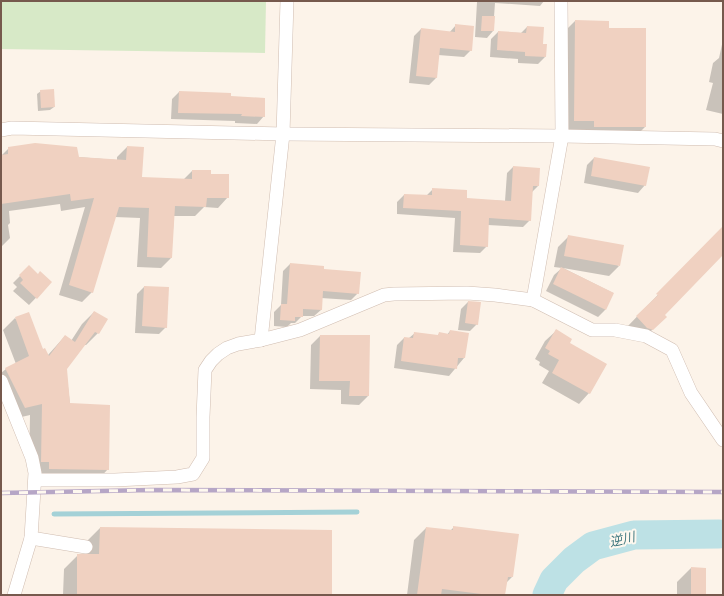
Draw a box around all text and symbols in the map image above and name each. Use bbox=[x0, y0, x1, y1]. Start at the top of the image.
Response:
water label: 逆川 bbox=[608, 529, 638, 550]

